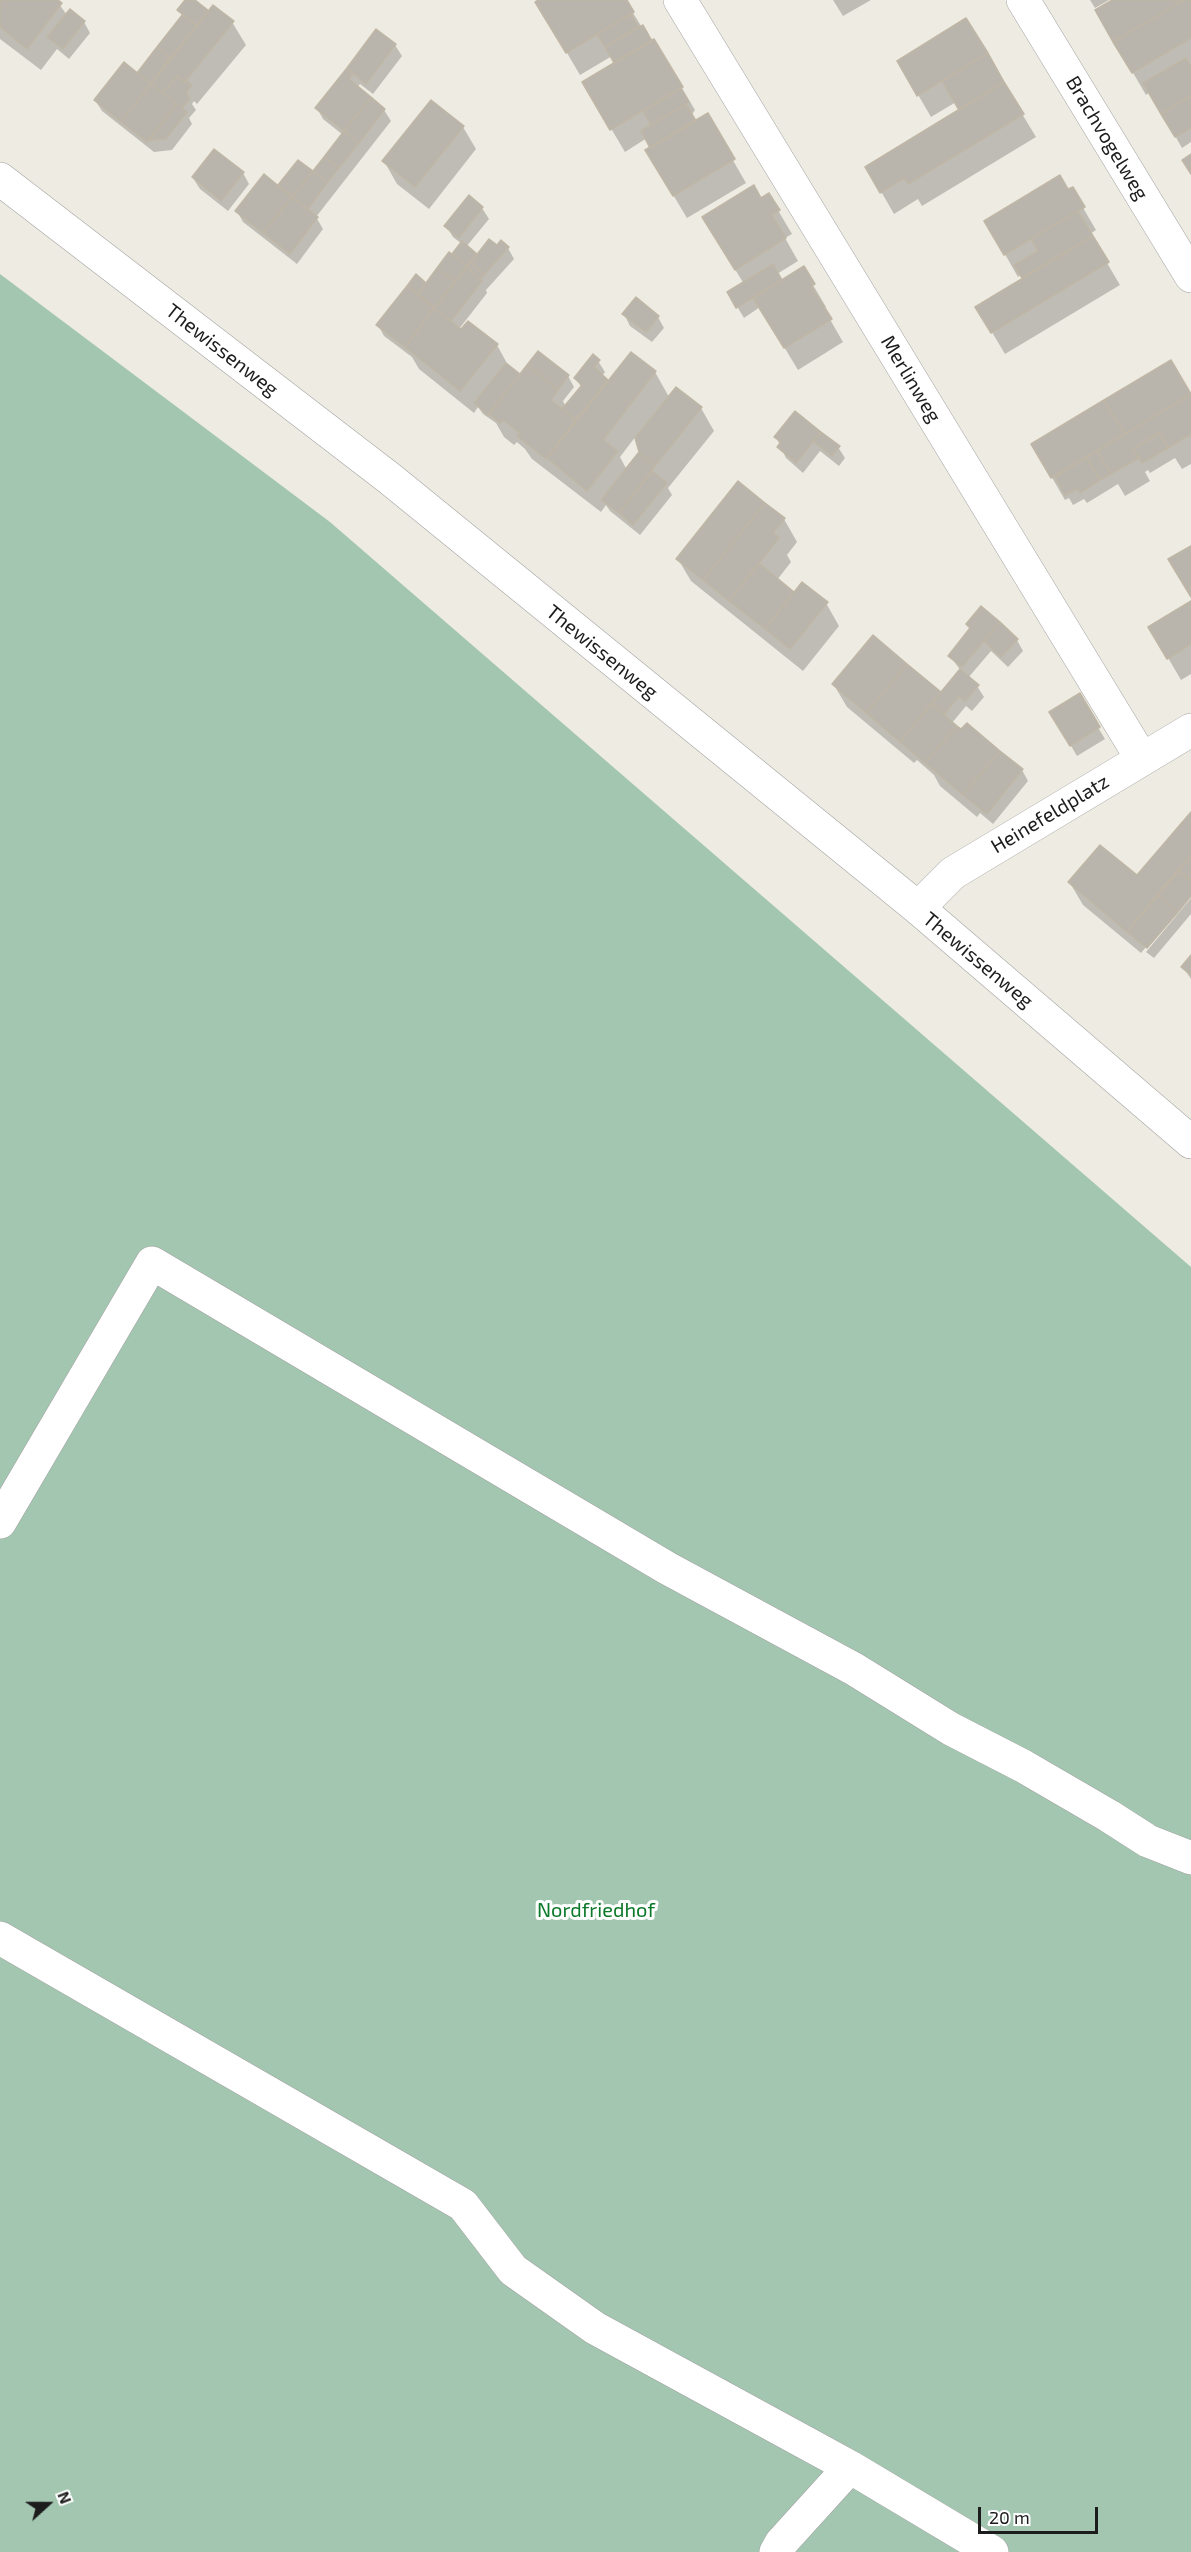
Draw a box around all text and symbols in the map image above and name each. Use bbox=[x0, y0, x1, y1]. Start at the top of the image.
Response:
street label: Brachvogelweg bbox=[1061, 72, 1153, 204]
street label: Thewissenweg bbox=[161, 299, 283, 401]
street label: Merlinweg bbox=[876, 331, 946, 427]
street label: Thewissenweg bbox=[541, 600, 663, 704]
street label: Heinefeldplatz bbox=[987, 769, 1113, 859]
street label: Thewissenweg bbox=[918, 907, 1038, 1013]
park label: Nordfriedhof bbox=[537, 1898, 655, 1922]
north arrow bbox=[18, 2474, 78, 2534]
text: N bbox=[54, 2489, 76, 2506]
scale bar bbox=[981, 2495, 1101, 2533]
text: 20 m bbox=[989, 2506, 1030, 2528]

